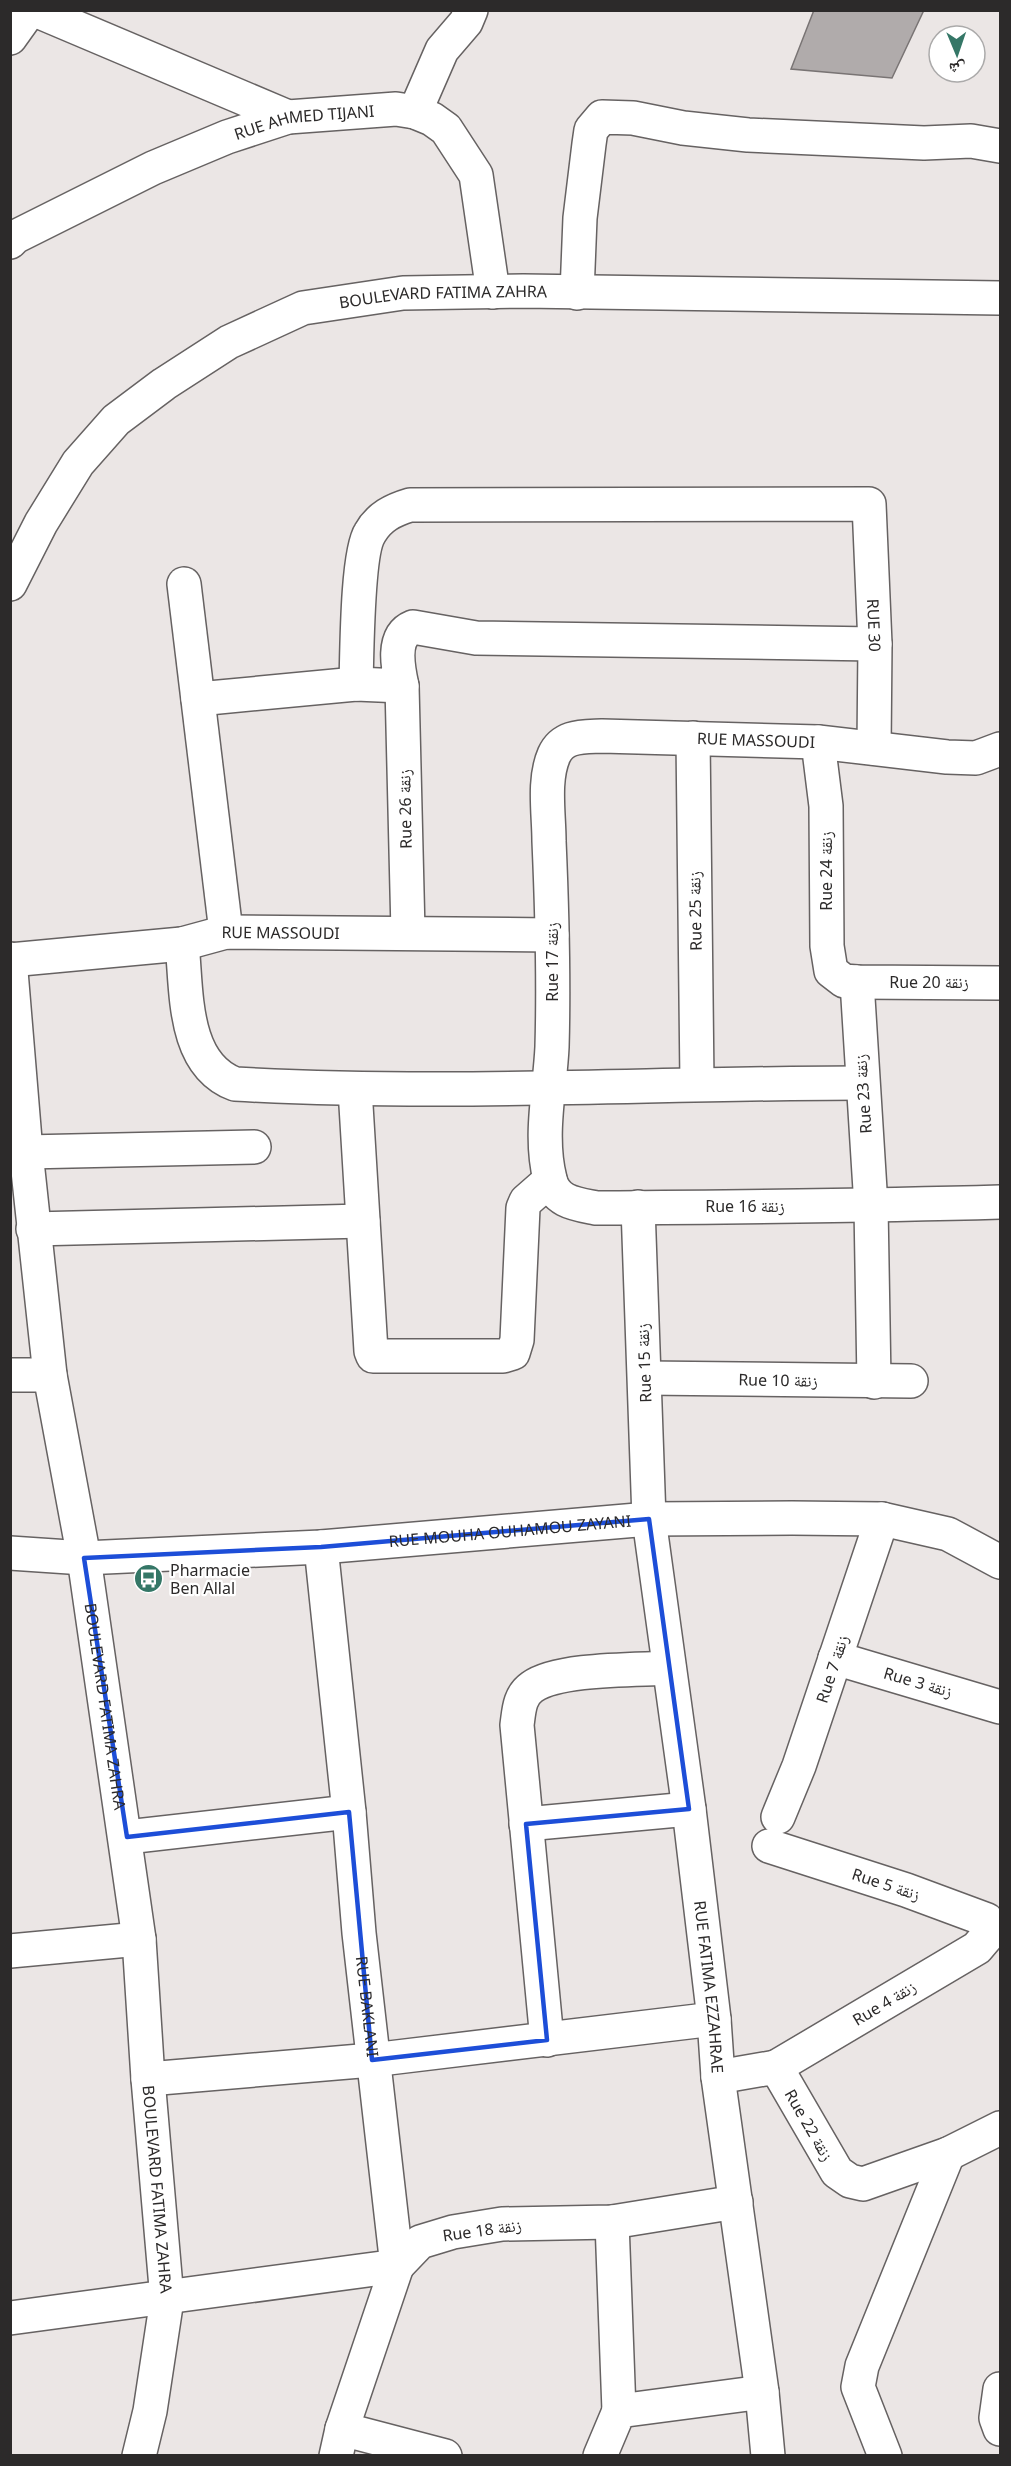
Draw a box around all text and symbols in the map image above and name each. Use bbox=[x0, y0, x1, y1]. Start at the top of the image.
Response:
north arrow bbox=[927, 24, 987, 84]
text: ش bbox=[949, 58, 966, 80]
street label: RUE AHMED TIJANI bbox=[231, 100, 375, 145]
street label: BOULEVARD FATIMA ZAHRA bbox=[337, 280, 548, 313]
street label: RUE 30 bbox=[862, 598, 886, 652]
street label: RUE MASSOUDI bbox=[696, 727, 816, 753]
street label: Rue 26 زنقة bbox=[393, 769, 417, 849]
street label: Rue 24 زنقة bbox=[815, 831, 837, 911]
street label: Rue 25 زنقة bbox=[683, 871, 707, 951]
street label: RUE MASSOUDI bbox=[221, 921, 340, 944]
street label: Rue 17 زنقة bbox=[541, 922, 563, 1002]
street label: Rue 20 زنقة bbox=[889, 971, 969, 993]
street label: Rue 23 زنقة bbox=[849, 1054, 877, 1134]
street label: Rue 16 زنقة bbox=[705, 1195, 785, 1217]
street label: Rue 15 زنقة bbox=[632, 1323, 656, 1403]
street label: Rue 10 زنقة bbox=[738, 1368, 818, 1392]
street label: RUE MOUHA OUHAMOU ZAYANI bbox=[388, 1510, 632, 1552]
place label: Pharmacie Ben Allal bbox=[170, 1559, 250, 1599]
bus stop icon: Pharmacie Ben Allal bbox=[133, 1563, 165, 1595]
street label: BOULEVARD FATIMA ZAHRA bbox=[80, 1602, 131, 1812]
street label: Rue 7 زنقة bbox=[811, 1632, 853, 1706]
street label: Rue 3 زنقة bbox=[881, 1662, 955, 1702]
street label: Rue 5 زنقة bbox=[849, 1863, 923, 1905]
street label: RUE FATIMA EZZAHRAE bbox=[689, 1899, 729, 2074]
street label: RUE BAKLANI bbox=[351, 1955, 384, 2058]
street label: Rue 4 زنقة bbox=[848, 1975, 920, 2031]
street label: BOULEVARD FATIMA ZAHRA bbox=[138, 2084, 178, 2295]
street label: Rue 22 زنقة bbox=[780, 2085, 838, 2165]
street label: Rue 18 زنقة bbox=[441, 2214, 523, 2246]

